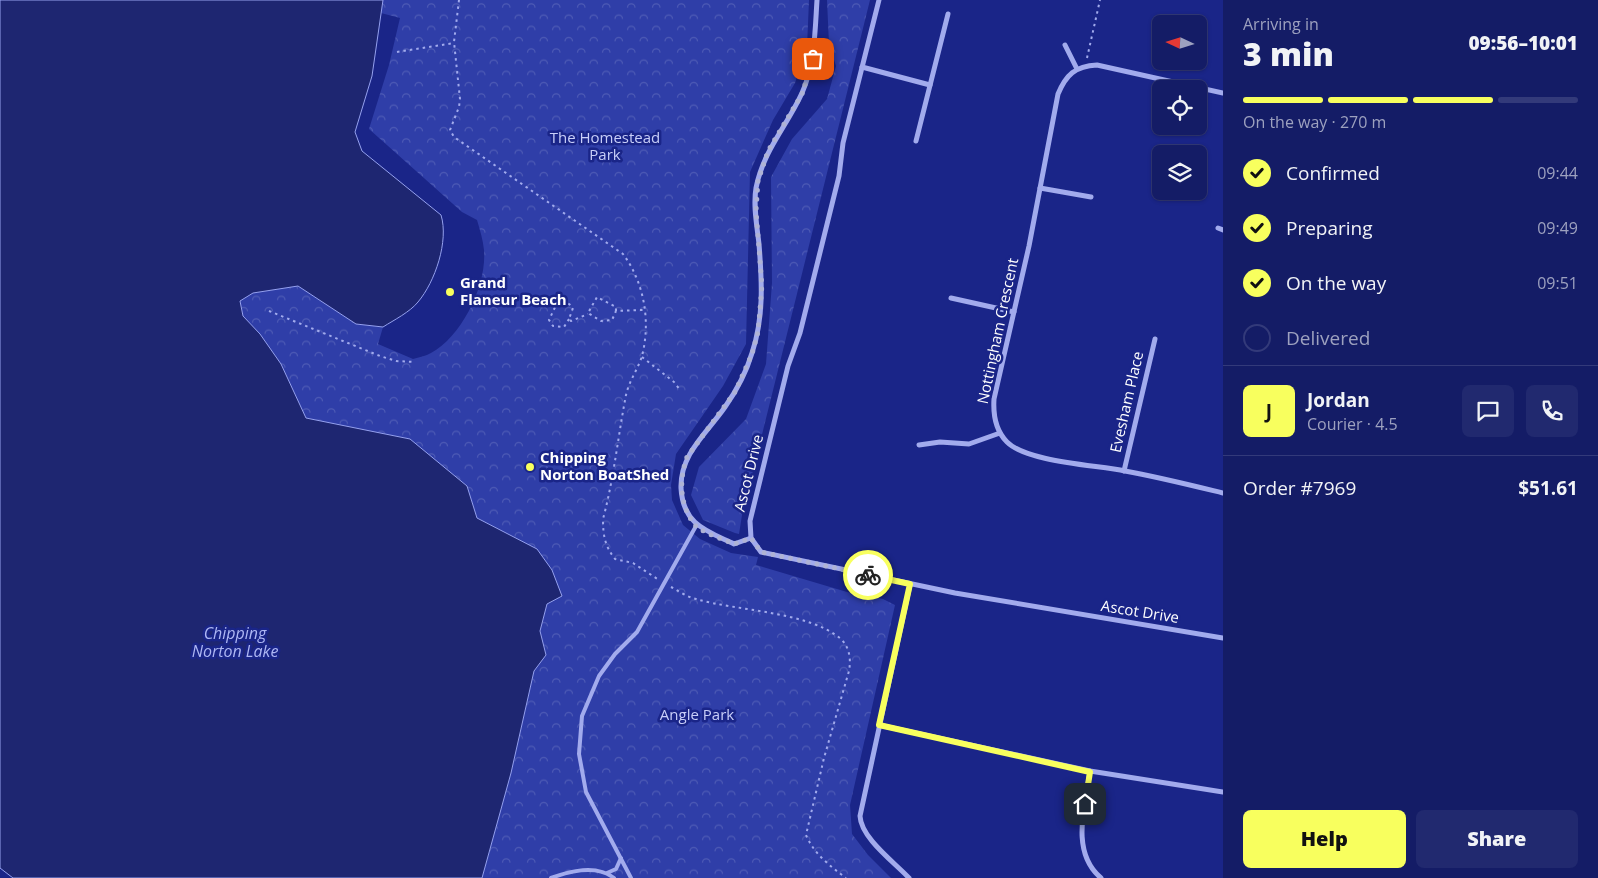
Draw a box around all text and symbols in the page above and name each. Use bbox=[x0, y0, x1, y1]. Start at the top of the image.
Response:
text: Arriving in bbox=[1243, 13, 1319, 35]
north arrow bbox=[1152, 15, 1208, 70]
map controls bbox=[1152, 15, 1207, 200]
text: 09:56–10:01 bbox=[1468, 30, 1578, 56]
text: 3 min bbox=[1243, 32, 1334, 75]
pin bbox=[792, 38, 834, 80]
icon: bag bbox=[799, 45, 827, 73]
button: locate bbox=[1152, 80, 1207, 135]
text: On the way · 270 m bbox=[1243, 111, 1386, 133]
park label: The Homestead Park bbox=[550, 127, 660, 164]
button: layers bbox=[1152, 145, 1207, 200]
icon: check bbox=[1243, 159, 1271, 187]
text: Confirmed bbox=[1286, 160, 1380, 186]
text: 09:44 bbox=[1537, 162, 1578, 184]
icon: check bbox=[1243, 214, 1271, 242]
text: Preparing bbox=[1286, 215, 1373, 241]
text: 09:49 bbox=[1537, 217, 1578, 239]
street label: Nottingham Crescent bbox=[972, 256, 1022, 406]
icon: check bbox=[1243, 269, 1271, 297]
text: On the way bbox=[1286, 270, 1386, 296]
place label: Grand Flaneur Beach bbox=[460, 272, 567, 309]
text: 09:51 bbox=[1537, 272, 1578, 294]
marker: Grand Flaneur Beach bbox=[444, 286, 456, 298]
text: Delivered bbox=[1286, 325, 1370, 351]
street label: Evesham Place bbox=[1105, 349, 1147, 454]
button: chat bbox=[1462, 385, 1514, 437]
button: phone bbox=[1526, 385, 1578, 437]
text: Jordan bbox=[1307, 387, 1370, 413]
text: J bbox=[1266, 398, 1272, 424]
text: Courier · 4.5 bbox=[1307, 413, 1398, 435]
street label: Ascot Drive bbox=[729, 432, 767, 513]
place label: Chipping Norton BoatShed bbox=[540, 447, 669, 484]
marker: Chipping Norton BoatShed bbox=[524, 461, 536, 473]
text: Order #7969 bbox=[1243, 475, 1356, 501]
text: $51.61 bbox=[1518, 475, 1578, 501]
courier bbox=[843, 550, 893, 600]
icon: bike bbox=[854, 561, 882, 589]
street label: Ascot Drive bbox=[1100, 595, 1181, 627]
water label: Chipping Norton Lake bbox=[192, 622, 278, 662]
park label: Angle Park bbox=[660, 704, 734, 724]
pin bbox=[1064, 783, 1106, 825]
icon: home bbox=[1071, 790, 1099, 818]
button: Help bbox=[1243, 810, 1406, 868]
button: Share bbox=[1416, 810, 1578, 868]

